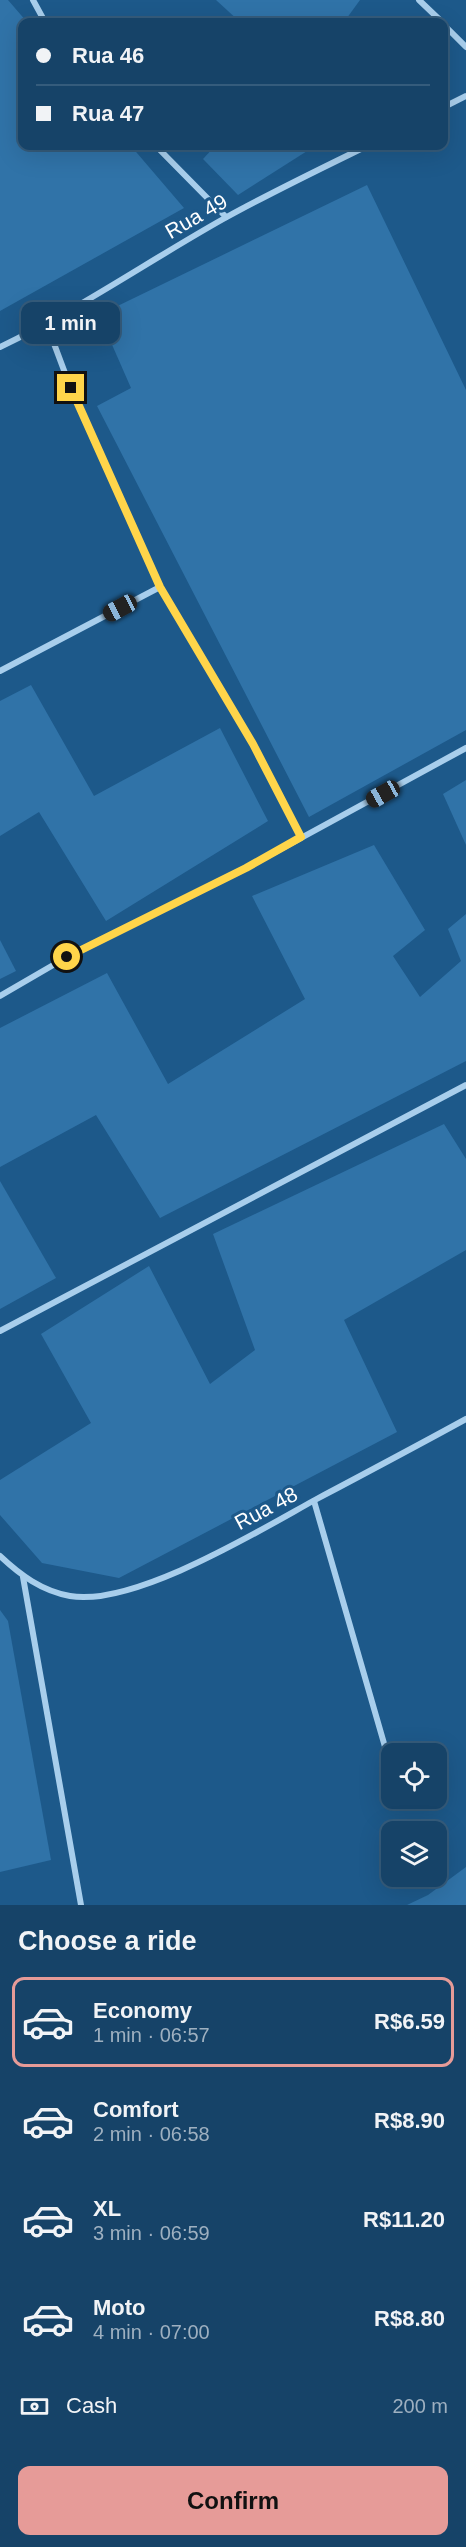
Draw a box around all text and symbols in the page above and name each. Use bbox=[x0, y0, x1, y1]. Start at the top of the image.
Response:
text: Rua 46 bbox=[72, 43, 144, 68]
text: Rua 47 bbox=[72, 101, 144, 126]
street label: Rua 49 bbox=[161, 189, 231, 243]
callout: 1 min bbox=[22, 301, 121, 343]
text: 1 min bbox=[44, 312, 97, 334]
route end bbox=[57, 374, 84, 401]
car bbox=[100, 592, 140, 624]
car bbox=[363, 777, 403, 811]
route start bbox=[53, 943, 80, 970]
street label: Rua 48 bbox=[231, 1482, 301, 1534]
map controls bbox=[381, 1743, 447, 1887]
button: locate bbox=[381, 1743, 447, 1809]
button: layers bbox=[381, 1821, 447, 1887]
text: Choose a ride bbox=[18, 1926, 197, 1956]
icon: car bbox=[21, 1995, 75, 2049]
text: Economy bbox=[93, 1998, 192, 2023]
text: R$6.59 bbox=[374, 2009, 445, 2034]
text: 1 min · 06:57 bbox=[93, 2024, 210, 2046]
icon: car bbox=[21, 2094, 75, 2148]
text: Comfort bbox=[93, 2097, 179, 2122]
text: R$8.90 bbox=[374, 2108, 445, 2133]
text: 2 min · 06:58 bbox=[93, 2123, 210, 2145]
icon: car bbox=[21, 2193, 75, 2247]
text: XL bbox=[93, 2196, 121, 2221]
text: R$11.20 bbox=[363, 2207, 445, 2232]
text: 3 min · 06:59 bbox=[93, 2222, 210, 2244]
icon: car bbox=[21, 2292, 75, 2346]
text: Moto bbox=[93, 2295, 146, 2320]
text: R$8.80 bbox=[374, 2306, 445, 2331]
text: 4 min · 07:00 bbox=[93, 2321, 210, 2343]
icon: cash bbox=[18, 2390, 51, 2423]
text: Cash bbox=[66, 2393, 117, 2418]
text: 200 m bbox=[392, 2395, 448, 2417]
button: Confirm bbox=[18, 2466, 448, 2535]

